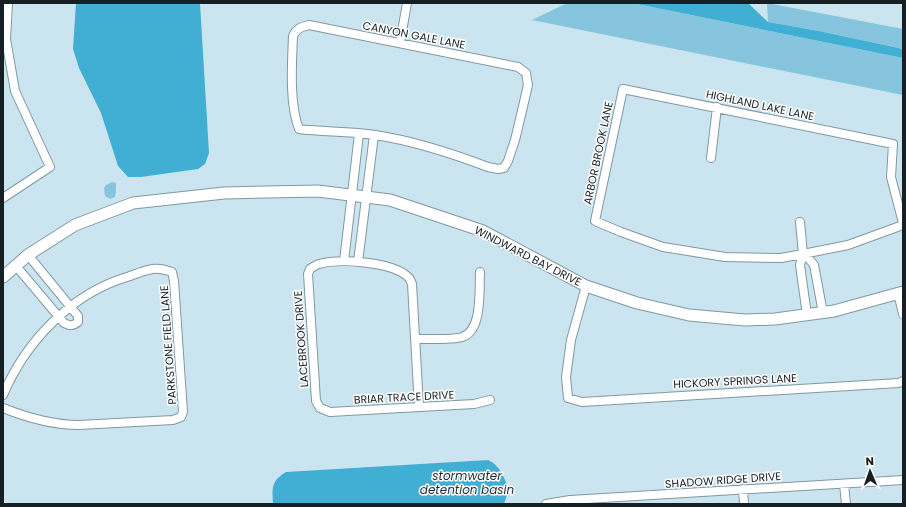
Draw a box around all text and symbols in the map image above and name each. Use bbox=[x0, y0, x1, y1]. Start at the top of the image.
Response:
street label: CANYON GALE LANE bbox=[361, 17, 467, 53]
street label: HIGHLAND LAKE LANE bbox=[705, 86, 815, 124]
street label: ARBOR BROOK LANE bbox=[579, 100, 617, 206]
street label: WINDWARD BAY DRIVE bbox=[472, 222, 584, 290]
street label: PARKSTONE FIELD LANE bbox=[156, 285, 180, 405]
street label: LACEBROOK DRIVE bbox=[290, 290, 312, 388]
street label: HICKORY SPRINGS LANE bbox=[673, 370, 797, 392]
street label: BRIAR TRACE DRIVE bbox=[353, 386, 455, 408]
north arrow bbox=[850, 451, 890, 491]
text: N bbox=[865, 453, 874, 469]
water label: stormwater detention basin bbox=[420, 467, 514, 498]
street label: SHADOW RIDGE DRIVE bbox=[665, 468, 781, 492]

